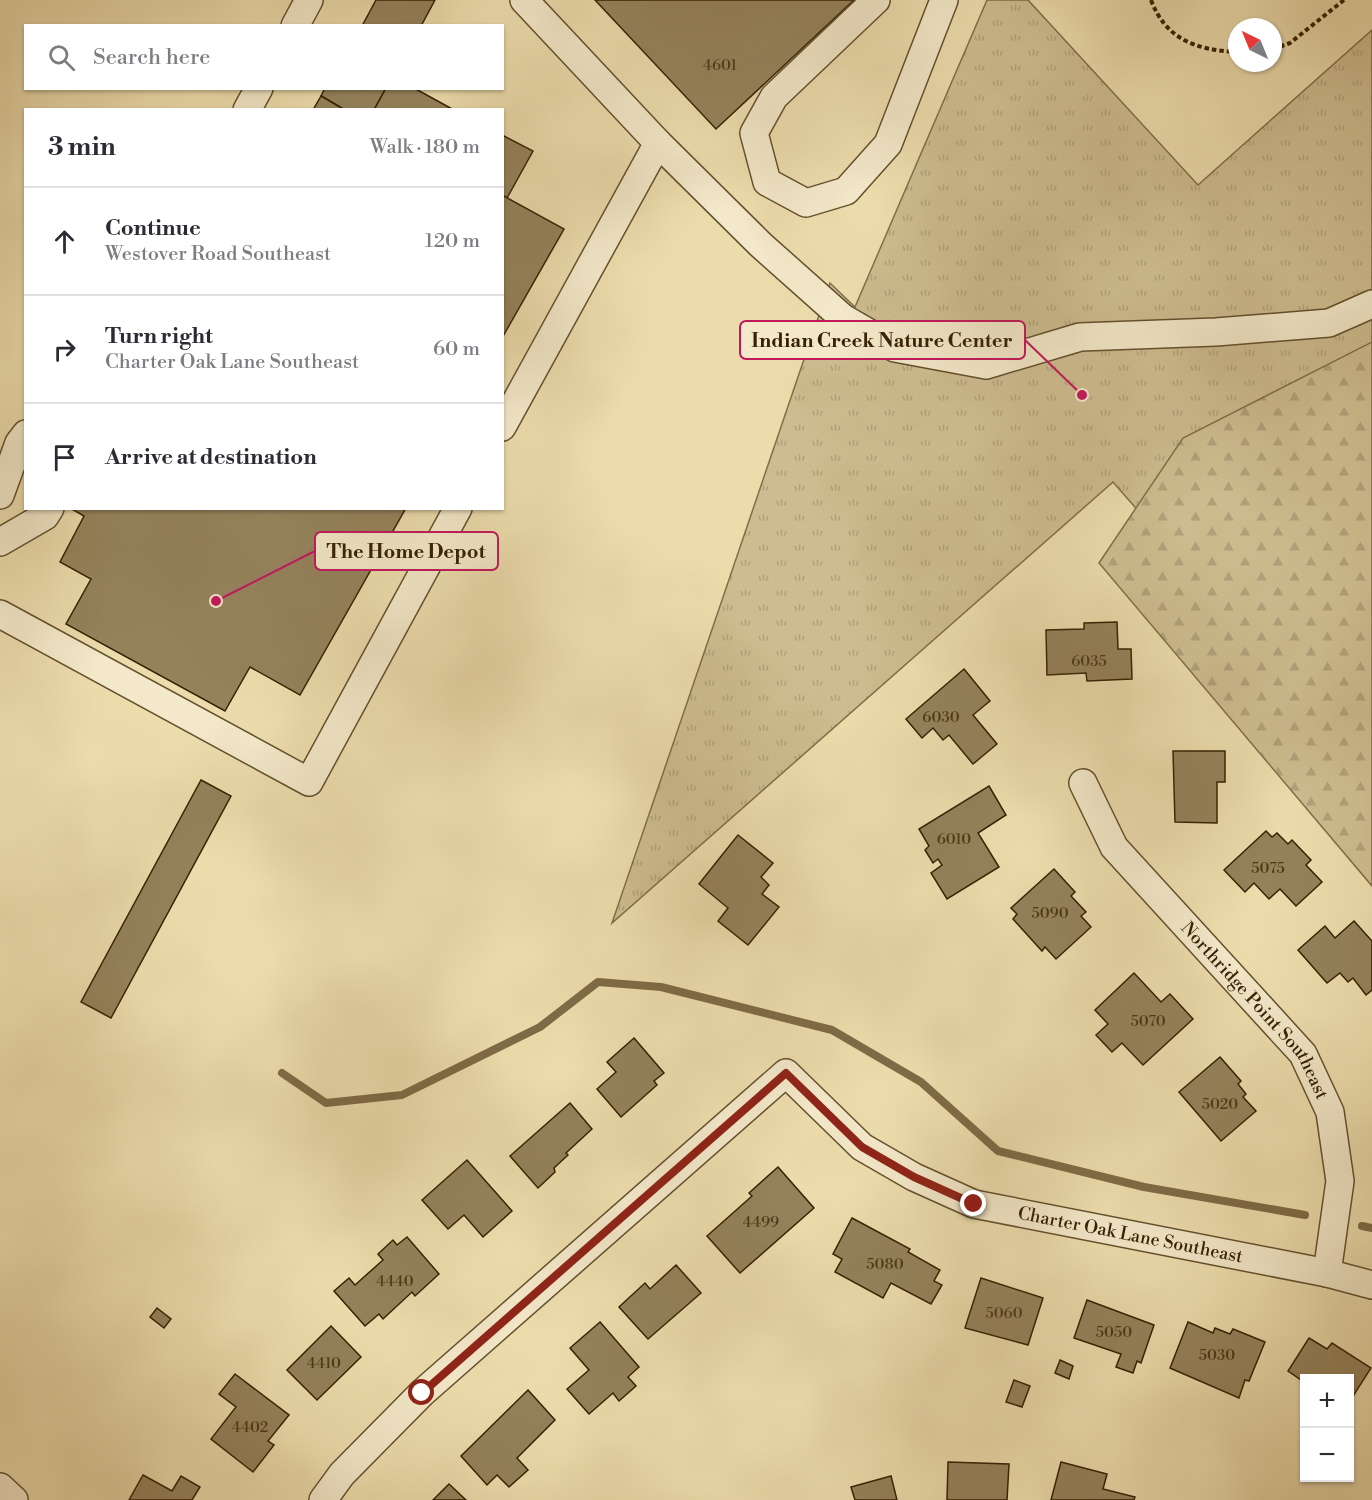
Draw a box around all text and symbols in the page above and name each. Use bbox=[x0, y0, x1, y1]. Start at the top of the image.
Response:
north arrow bbox=[1228, 18, 1282, 72]
search box bbox=[24, 24, 504, 90]
icon: search bbox=[45, 41, 78, 74]
text: Search here bbox=[93, 44, 210, 71]
house number: 4601 bbox=[703, 56, 738, 75]
text: 3 min bbox=[48, 131, 116, 163]
text: Walk · 180 m bbox=[370, 135, 480, 160]
text: Continue bbox=[105, 215, 201, 242]
icon: ahead bbox=[48, 225, 81, 258]
text: 120 m bbox=[425, 229, 480, 254]
text: Westover Road Southeast bbox=[105, 242, 331, 267]
callout: Indian Creek Nature Center bbox=[740, 321, 1025, 359]
text: Turn right bbox=[105, 323, 213, 350]
text: Indian Creek Nature Center bbox=[751, 329, 1013, 354]
icon: right bbox=[48, 333, 81, 366]
text: 60 m bbox=[433, 337, 480, 362]
text: Charter Oak Lane Southeast bbox=[105, 350, 359, 375]
icon: arrive bbox=[48, 441, 81, 474]
text: Arrive at destination bbox=[105, 444, 317, 471]
callout: The Home Depot bbox=[315, 532, 498, 570]
text: The Home Depot bbox=[326, 540, 486, 565]
house number: 6035 bbox=[1071, 652, 1107, 671]
house number: 6030 bbox=[922, 708, 960, 727]
house number: 6010 bbox=[937, 830, 971, 849]
house number: 5075 bbox=[1251, 859, 1285, 878]
house number: 5090 bbox=[1031, 904, 1069, 923]
street label: Northridge Point Southeast bbox=[1176, 917, 1334, 1104]
house number: 5070 bbox=[1130, 1012, 1166, 1031]
house number: 5020 bbox=[1202, 1095, 1238, 1114]
route end bbox=[960, 1190, 986, 1216]
street label: Charter Oak Lane Southeast bbox=[1016, 1202, 1245, 1268]
house number: 4499 bbox=[743, 1213, 779, 1232]
house number: 5080 bbox=[866, 1255, 904, 1274]
house number: 4440 bbox=[376, 1272, 414, 1291]
house number: 5060 bbox=[985, 1304, 1023, 1323]
house number: 5050 bbox=[1096, 1323, 1132, 1342]
house number: 5030 bbox=[1199, 1346, 1235, 1365]
house number: 4410 bbox=[307, 1354, 341, 1373]
map controls bbox=[1300, 1374, 1354, 1482]
button: + bbox=[1300, 1374, 1354, 1428]
route start bbox=[408, 1379, 434, 1405]
house number: 4402 bbox=[232, 1418, 268, 1437]
button: − bbox=[1300, 1428, 1354, 1482]

